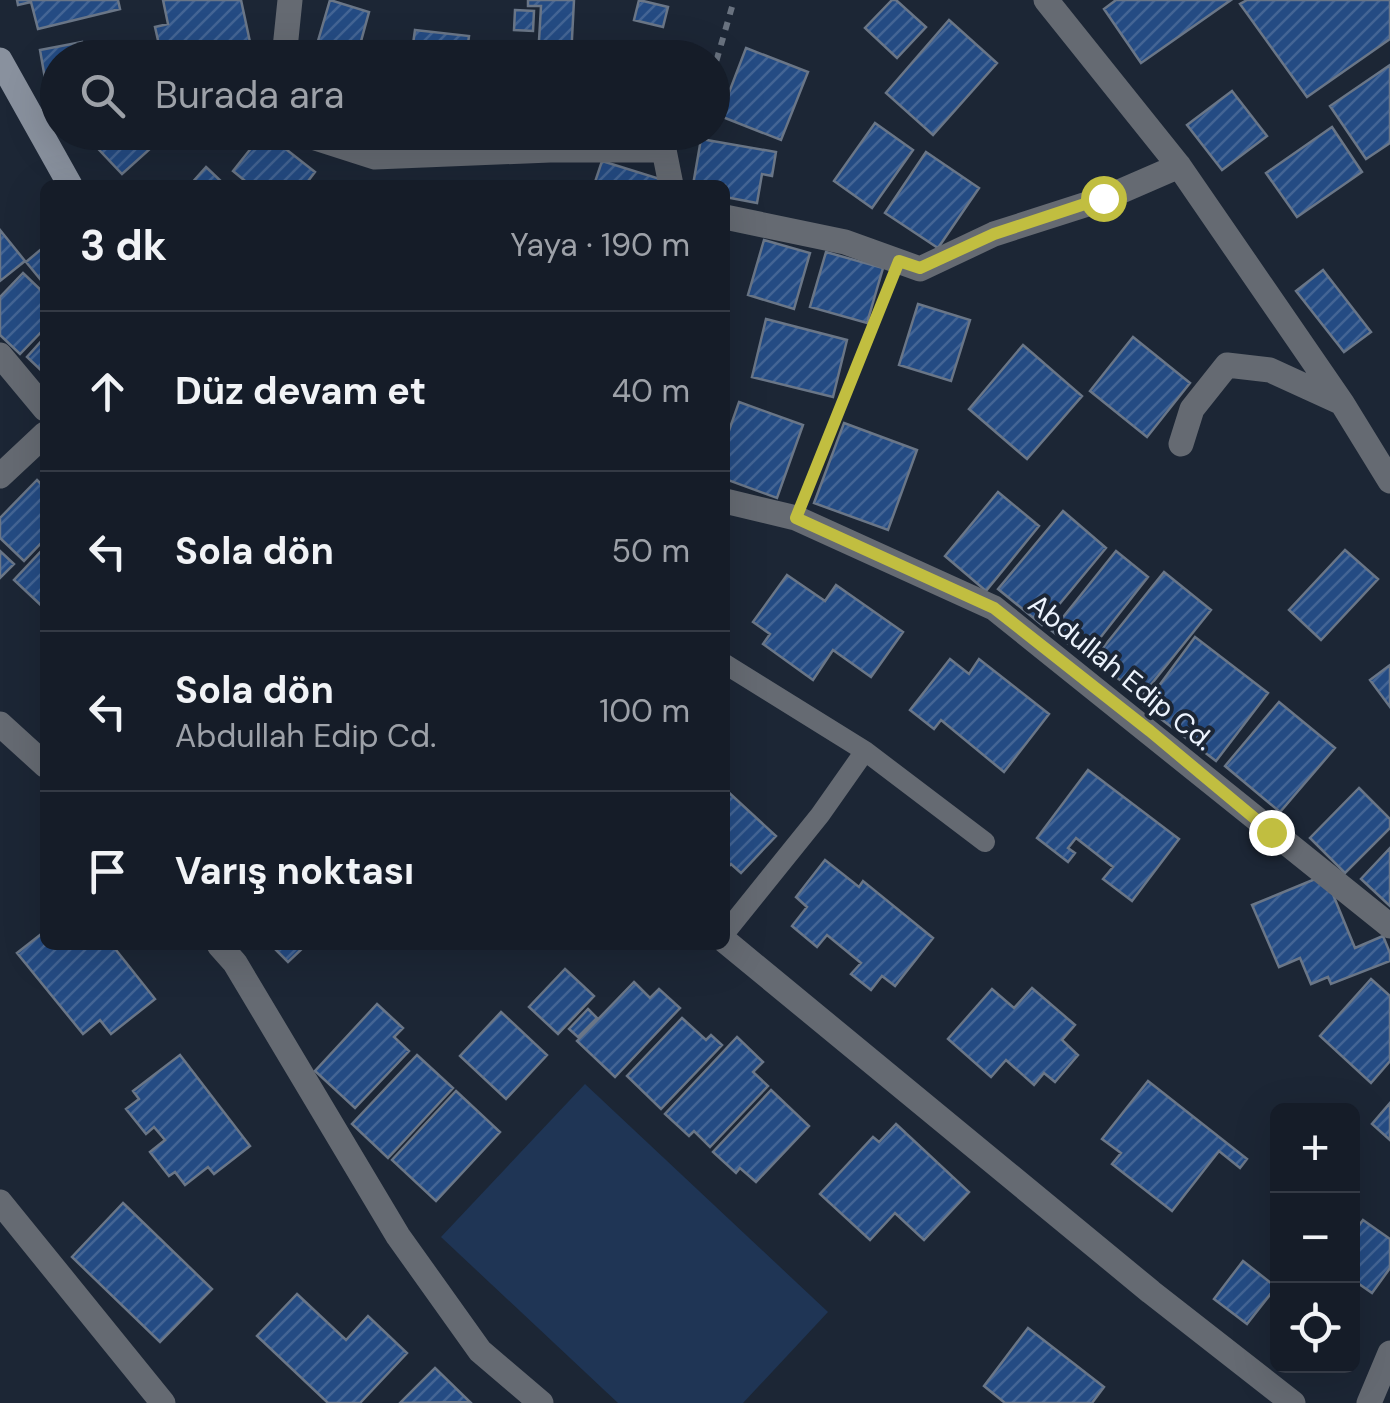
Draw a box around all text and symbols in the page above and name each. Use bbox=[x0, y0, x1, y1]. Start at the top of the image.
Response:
search box bbox=[40, 40, 730, 150]
icon: search bbox=[75, 68, 130, 123]
text: Burada ara bbox=[155, 70, 344, 120]
route start bbox=[1081, 176, 1127, 222]
text: 3 dk bbox=[80, 218, 167, 273]
text: Yaya · 190 m bbox=[510, 224, 690, 266]
icon: ahead bbox=[80, 364, 135, 419]
text: Düz devam et bbox=[175, 366, 426, 416]
text: 40 m bbox=[612, 370, 690, 412]
icon: left bbox=[80, 524, 135, 579]
text: Sola dön bbox=[175, 526, 334, 576]
text: 50 m bbox=[612, 530, 690, 572]
street label: Abdullah Edip Cd. bbox=[1020, 586, 1222, 758]
text: Sola dön bbox=[175, 665, 334, 715]
icon: left bbox=[80, 684, 135, 739]
text: 100 m bbox=[599, 690, 690, 732]
text: Abdullah Edip Cd. bbox=[175, 715, 436, 757]
route end bbox=[1249, 810, 1295, 856]
icon: arrive bbox=[80, 844, 135, 899]
text: Varış noktası bbox=[175, 846, 414, 896]
map controls bbox=[1270, 1103, 1360, 1373]
button: + bbox=[1270, 1103, 1360, 1193]
button: − bbox=[1270, 1193, 1360, 1283]
button: locate bbox=[1270, 1283, 1360, 1373]

